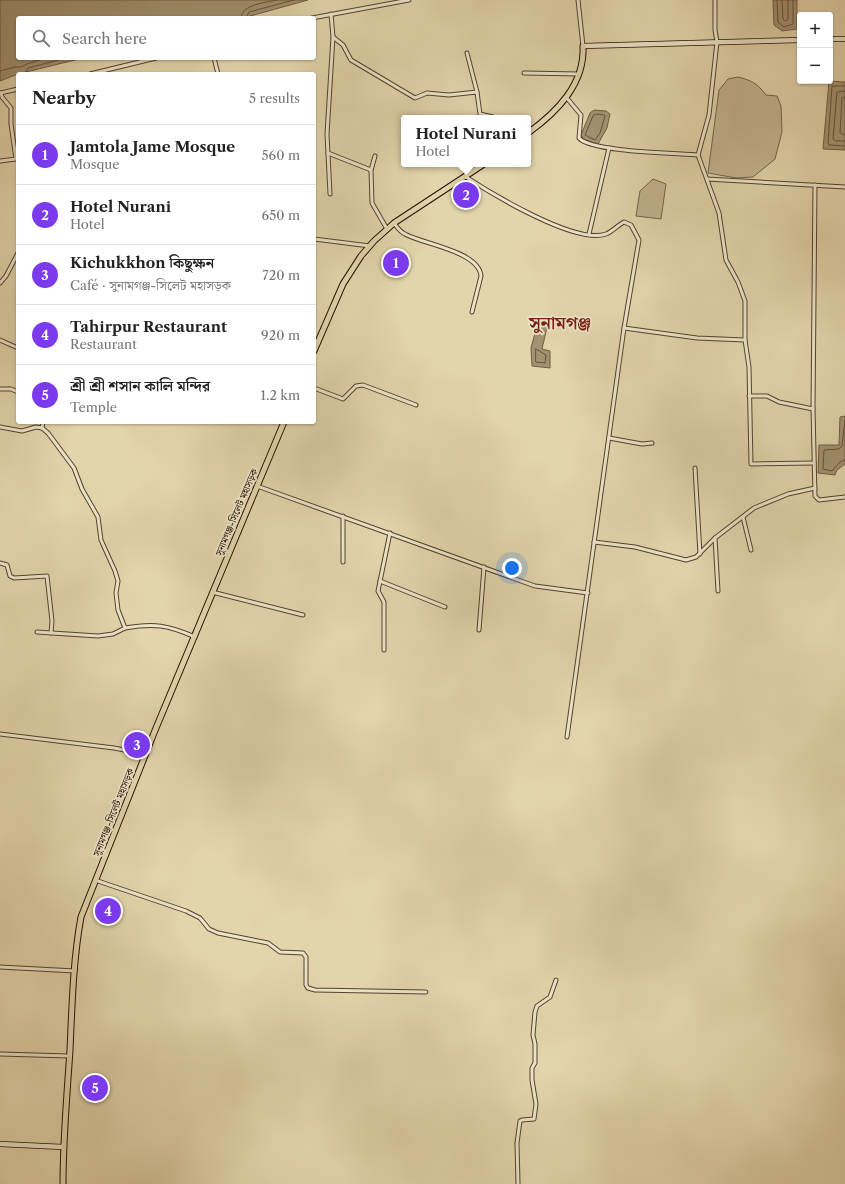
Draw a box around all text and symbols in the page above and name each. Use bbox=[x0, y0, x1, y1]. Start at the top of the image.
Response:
map controls bbox=[797, 12, 833, 84]
button: + bbox=[797, 12, 833, 48]
search box bbox=[16, 16, 316, 60]
icon: search bbox=[30, 27, 52, 49]
text: Search here bbox=[62, 29, 147, 48]
button: − bbox=[797, 48, 833, 84]
text: Nearby bbox=[32, 88, 96, 108]
text: 5 results bbox=[249, 90, 300, 106]
popup bbox=[401, 115, 531, 167]
text: Hotel Nurani bbox=[415, 124, 517, 143]
text: Jamtola Jame Mosque bbox=[70, 137, 235, 156]
text: Hotel bbox=[415, 143, 450, 159]
text: 1 bbox=[42, 147, 48, 163]
text: 560 m bbox=[262, 147, 300, 163]
text: Mosque bbox=[70, 156, 120, 172]
pin: 2 bbox=[453, 180, 479, 210]
text: Hotel Nurani bbox=[70, 197, 171, 216]
text: 2 bbox=[41, 207, 49, 223]
text: 650 m bbox=[262, 207, 300, 223]
text: Hotel bbox=[70, 216, 105, 232]
pin: 1 bbox=[383, 248, 409, 278]
text: Kichukkhon কিছুক্ষন bbox=[70, 253, 214, 272]
text: 3 bbox=[41, 267, 49, 283]
text: 720 m bbox=[262, 267, 300, 283]
text: Café · সুনামগঞ্জ-সিলেট মহাসড়ক bbox=[70, 277, 231, 293]
district label: সুনামগঞ্জ bbox=[528, 312, 591, 334]
text: Tahirpur Restaurant bbox=[70, 317, 227, 336]
text: 4 bbox=[41, 327, 49, 343]
text: 920 m bbox=[261, 327, 300, 343]
text: Restaurant bbox=[70, 336, 137, 352]
text: শ্রী শ্রী শসান কালি মন্দির bbox=[70, 376, 210, 395]
text: 5 bbox=[41, 387, 49, 403]
text: 1.2 km bbox=[261, 387, 300, 403]
text: Temple bbox=[70, 399, 117, 415]
street label: সুনামগঞ্জ-সিলেট মহাসড়ক bbox=[212, 466, 261, 559]
your location bbox=[502, 558, 522, 578]
pin: 3 bbox=[124, 730, 150, 760]
street label: সুনামগঞ্জ-সিলেট মহাসড়ক bbox=[90, 765, 137, 859]
pin: 4 bbox=[95, 896, 121, 926]
pin: 5 bbox=[82, 1073, 108, 1103]

